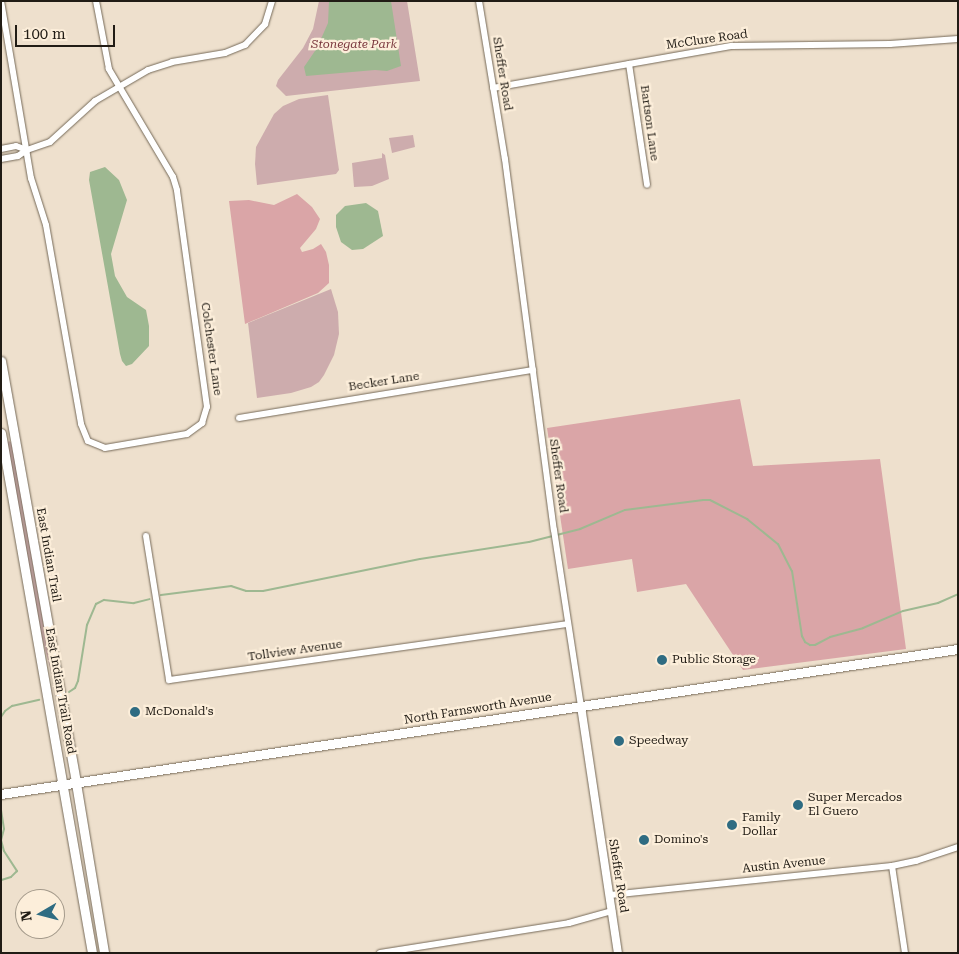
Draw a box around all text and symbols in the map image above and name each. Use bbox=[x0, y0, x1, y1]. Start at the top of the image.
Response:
scale bar bbox=[18, 15, 118, 47]
text: 100 m bbox=[23, 25, 66, 43]
street label: McClure Road bbox=[665, 27, 749, 53]
street label: Sheffer Road bbox=[489, 36, 515, 112]
park label: Stonegate Park bbox=[311, 38, 397, 52]
street label: Bartson Lane bbox=[637, 84, 661, 162]
street label: Colchester Lane bbox=[197, 302, 225, 396]
street label: Becker Lane bbox=[348, 369, 420, 395]
street label: Sheffer Road bbox=[546, 438, 570, 514]
street label: East Indian Trail bbox=[33, 507, 63, 603]
street label: East Indian Trail Road bbox=[42, 627, 78, 755]
street label: Tollview Avenue bbox=[247, 637, 343, 665]
place label: Public Storage bbox=[672, 653, 756, 667]
marker: Public Storage bbox=[656, 654, 668, 666]
street label: North Farnsworth Avenue bbox=[403, 690, 553, 728]
place label: McDonald's bbox=[145, 705, 213, 719]
marker: McDonald's bbox=[129, 706, 141, 718]
place label: Speedway bbox=[629, 734, 688, 748]
marker: Speedway bbox=[613, 735, 625, 747]
place label: Super Mercados El Guero bbox=[808, 791, 902, 819]
marker: Super Mercados El Guero bbox=[792, 799, 804, 811]
place label: Family Dollar bbox=[742, 811, 781, 839]
marker: Family Dollar bbox=[726, 819, 738, 831]
place label: Domino's bbox=[654, 833, 708, 847]
marker: Domino's bbox=[638, 834, 650, 846]
street label: Sheffer Road bbox=[605, 838, 631, 914]
street label: Austin Avenue bbox=[742, 853, 826, 877]
north arrow bbox=[15, 889, 65, 939]
text: N bbox=[17, 909, 35, 922]

